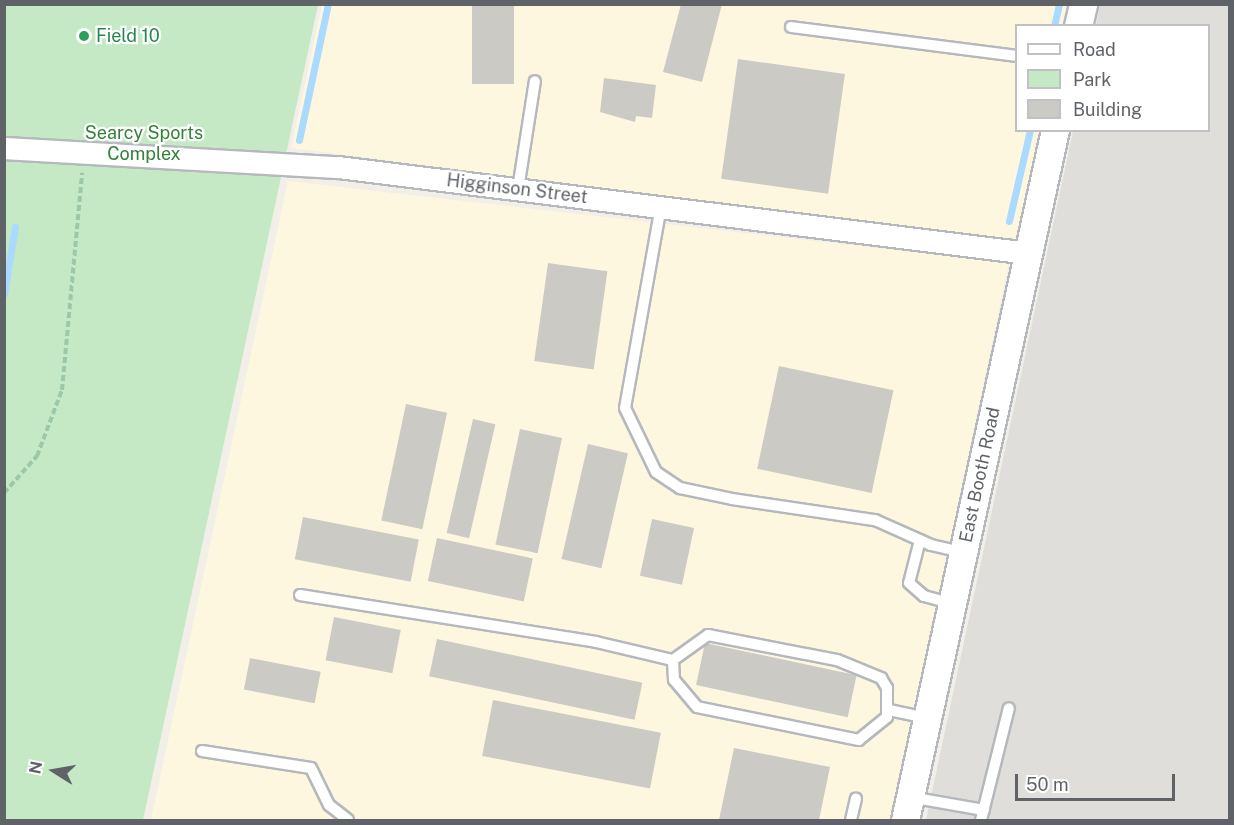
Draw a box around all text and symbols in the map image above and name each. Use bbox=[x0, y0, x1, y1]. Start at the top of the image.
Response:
legend bbox=[1015, 24, 1210, 132]
place label: Field 10 bbox=[96, 25, 160, 47]
marker: Field 10 bbox=[77, 29, 91, 43]
text: Road bbox=[1073, 39, 1116, 60]
text: Park bbox=[1073, 69, 1111, 90]
text: Building bbox=[1073, 99, 1142, 120]
park label: Searcy Sports Complex bbox=[85, 123, 203, 166]
street label: Higginson Street bbox=[445, 170, 589, 208]
street label: East Booth Road bbox=[955, 405, 1005, 545]
north arrow bbox=[24, 741, 84, 801]
text: N bbox=[25, 760, 46, 775]
scale bar bbox=[1018, 762, 1178, 800]
text: 50 m bbox=[1026, 774, 1069, 795]

